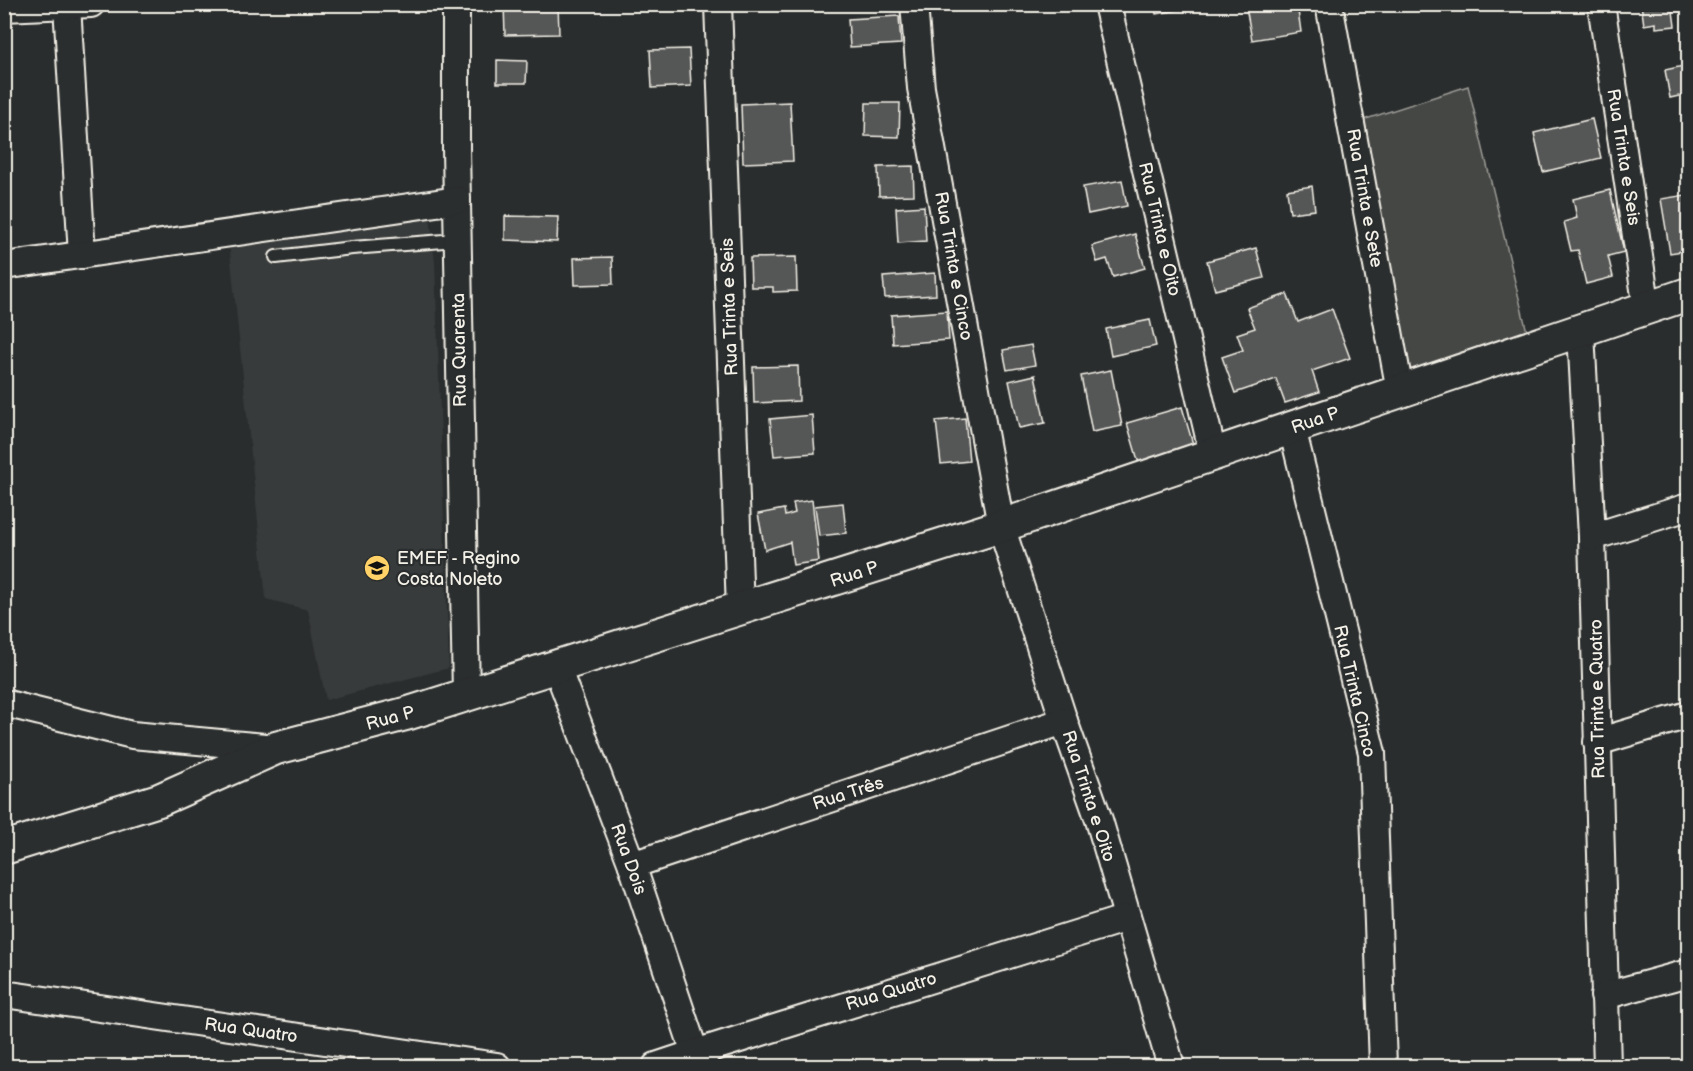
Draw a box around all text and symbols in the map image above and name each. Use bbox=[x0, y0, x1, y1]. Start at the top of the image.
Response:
street label: Rua Trinta e Seis bbox=[1602, 87, 1645, 227]
street label: Rua Trinta e Sete bbox=[1342, 127, 1387, 269]
street label: Rua Trinta e Oito bbox=[1134, 160, 1185, 298]
street label: Rua Trinta e Cinco bbox=[930, 190, 977, 342]
street label: Rua Trinta e Seis bbox=[717, 238, 742, 376]
street label: Rua Quarenta bbox=[448, 293, 471, 407]
street label: Rua P bbox=[1288, 402, 1342, 438]
place label: EMEF - Regino Costa Noleto bbox=[397, 548, 520, 590]
school or university icon: EMEF - Regino Costa Noleto bbox=[362, 553, 392, 583]
street label: Rua P bbox=[828, 557, 881, 592]
street label: Rua Trinta e Quatro bbox=[1586, 619, 1609, 779]
street label: Rua Trinta Cinco bbox=[1329, 623, 1380, 759]
street label: Rua P bbox=[364, 702, 417, 735]
street label: Rua Trinta e Oito bbox=[1057, 728, 1120, 864]
street label: Rua Três bbox=[810, 772, 886, 815]
street label: Rua Dois bbox=[606, 821, 651, 898]
street label: Rua Quatro bbox=[843, 968, 939, 1015]
street label: Rua Quatro bbox=[203, 1014, 299, 1047]

